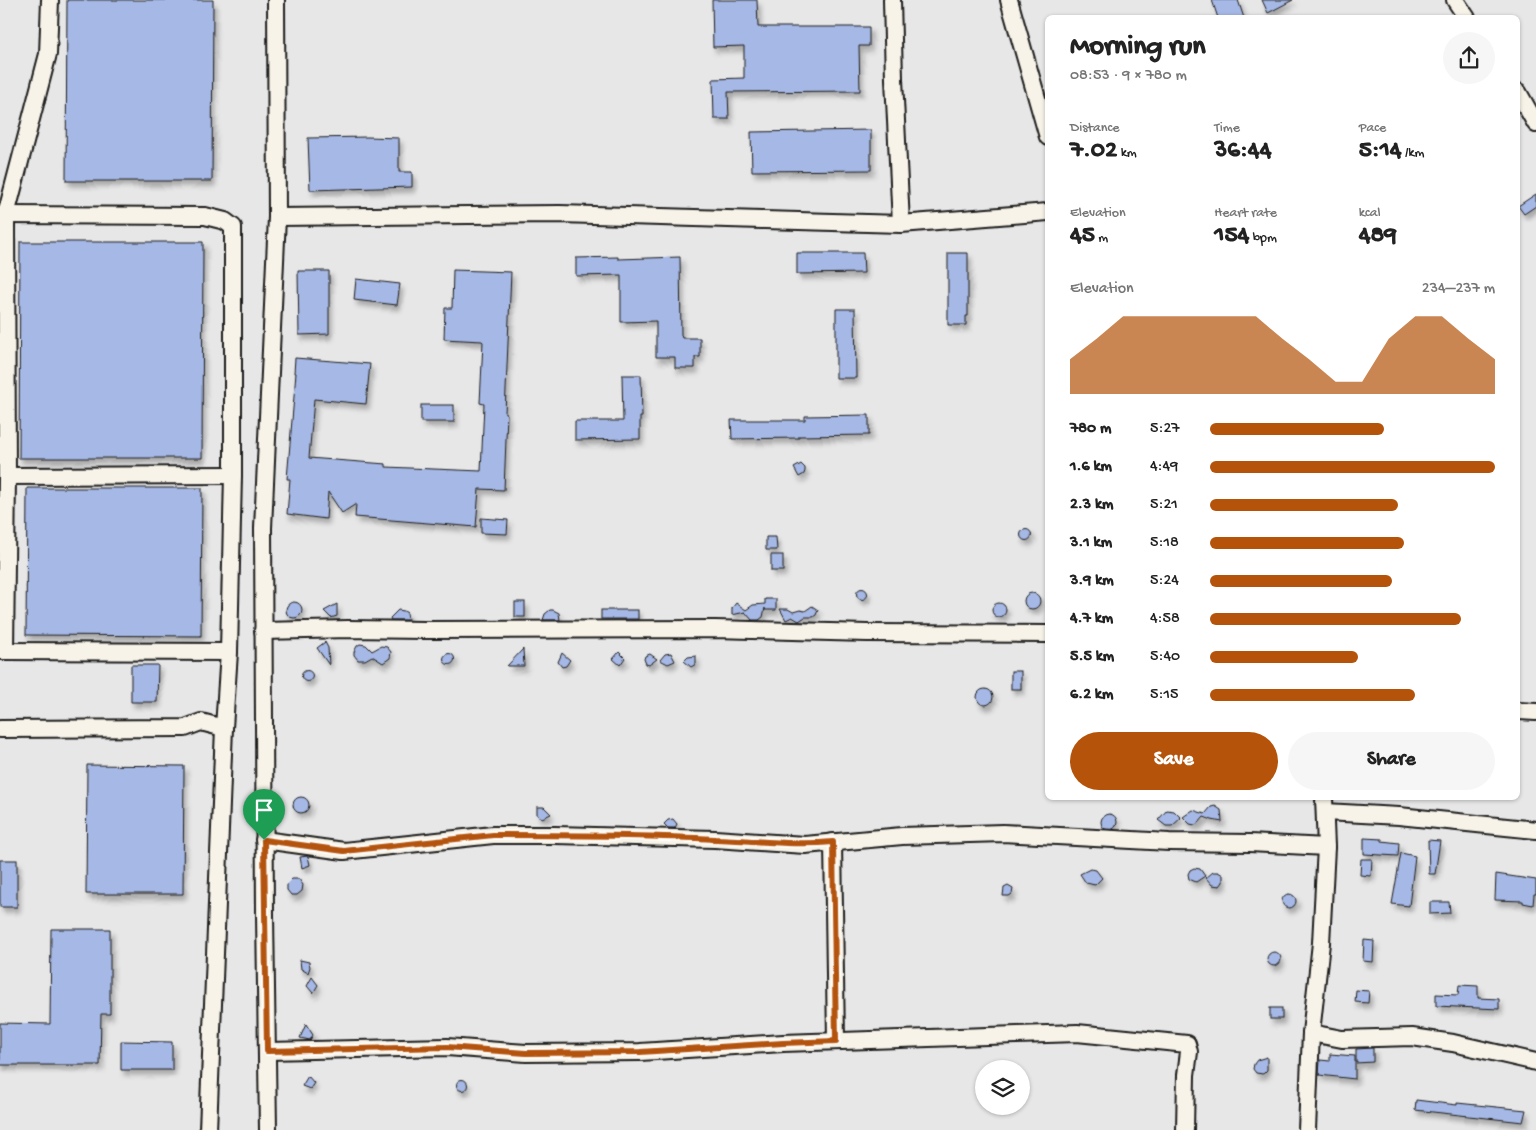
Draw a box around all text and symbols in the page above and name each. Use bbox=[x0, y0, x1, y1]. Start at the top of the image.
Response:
text: Morning run bbox=[1070, 31, 1205, 64]
button: share bbox=[1443, 32, 1495, 84]
text: 08:53 · 9 × 780 m bbox=[1070, 67, 1187, 86]
text: Distance bbox=[1070, 120, 1119, 137]
text: Time bbox=[1214, 120, 1240, 137]
text: Pace bbox=[1359, 120, 1386, 137]
text: 7.02 bbox=[1070, 137, 1117, 166]
text: 36:44 bbox=[1214, 137, 1271, 166]
text: 5:14 bbox=[1359, 137, 1402, 166]
text: km bbox=[1117, 145, 1137, 162]
text: /km bbox=[1402, 145, 1424, 162]
text: Elevation bbox=[1070, 205, 1126, 222]
text: Heart rate bbox=[1214, 205, 1277, 222]
text: kcal bbox=[1359, 205, 1381, 222]
text: 45 bbox=[1070, 222, 1095, 251]
text: 154 bbox=[1214, 222, 1249, 251]
text: 489 bbox=[1359, 222, 1397, 251]
text: m bbox=[1095, 230, 1108, 247]
text: bpm bbox=[1249, 230, 1277, 247]
text: Elevation bbox=[1070, 280, 1134, 299]
text: 234–237 m bbox=[1422, 280, 1495, 299]
text: 780 m bbox=[1070, 420, 1111, 439]
text: 5:27 bbox=[1150, 420, 1180, 439]
text: 1.6 km bbox=[1070, 458, 1112, 477]
text: 4:49 bbox=[1150, 458, 1178, 477]
text: 2.3 km bbox=[1070, 496, 1113, 515]
text: 5:21 bbox=[1150, 496, 1178, 515]
text: 3.1 km bbox=[1070, 534, 1112, 553]
text: 5:18 bbox=[1150, 534, 1179, 553]
text: 3.9 km bbox=[1070, 572, 1114, 591]
text: 5:24 bbox=[1150, 572, 1179, 591]
text: 4.7 km bbox=[1070, 610, 1113, 629]
text: 4:58 bbox=[1150, 610, 1180, 629]
text: 5.5 km bbox=[1070, 648, 1114, 667]
text: 5:40 bbox=[1150, 648, 1180, 667]
text: 6.2 km bbox=[1070, 686, 1113, 705]
text: 5:15 bbox=[1150, 686, 1178, 705]
button: Save bbox=[1070, 732, 1278, 790]
button: Share bbox=[1288, 732, 1495, 790]
pin bbox=[243, 789, 285, 840]
icon: arrive bbox=[250, 796, 278, 824]
map controls bbox=[975, 1060, 1030, 1115]
button: layers bbox=[975, 1060, 1030, 1115]

